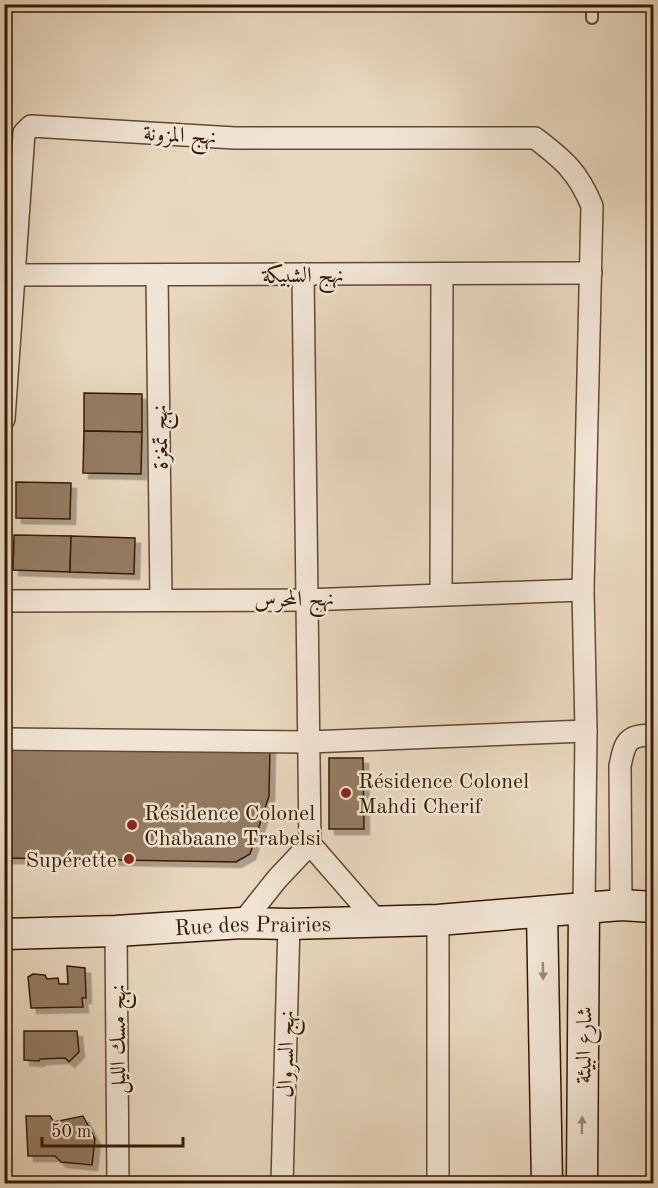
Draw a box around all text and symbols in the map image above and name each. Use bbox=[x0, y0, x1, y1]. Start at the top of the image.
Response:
street label: نهج المزونة bbox=[142, 123, 217, 156]
street label: نهج الشبيكة bbox=[261, 264, 344, 294]
street label: نهج تمغزة bbox=[149, 404, 180, 470]
street label: نهج المحرس bbox=[254, 588, 334, 619]
place label: Résidence Colonel Mahdi Cherif bbox=[358, 771, 529, 818]
marker: Résidence Colonel Mahdi Cherif bbox=[339, 786, 353, 800]
place label: Résidence Colonel Chabaane Trabelsi bbox=[144, 803, 321, 850]
marker: Résidence Colonel Chabaane Trabelsi bbox=[125, 818, 139, 832]
place label: Supérette bbox=[25, 850, 117, 872]
marker: Supérette bbox=[122, 852, 136, 866]
street label: Rue des Prairies bbox=[174, 914, 331, 940]
one-way arrow bbox=[539, 961, 548, 980]
street label: نهج مسك الليل bbox=[108, 984, 137, 1094]
street label: شارع البيئة bbox=[573, 1006, 603, 1084]
street label: نهج السروال bbox=[275, 1010, 306, 1098]
scale bar bbox=[42, 1110, 183, 1148]
one-way arrow bbox=[577, 1116, 586, 1135]
text: 50 m bbox=[51, 1123, 91, 1141]

